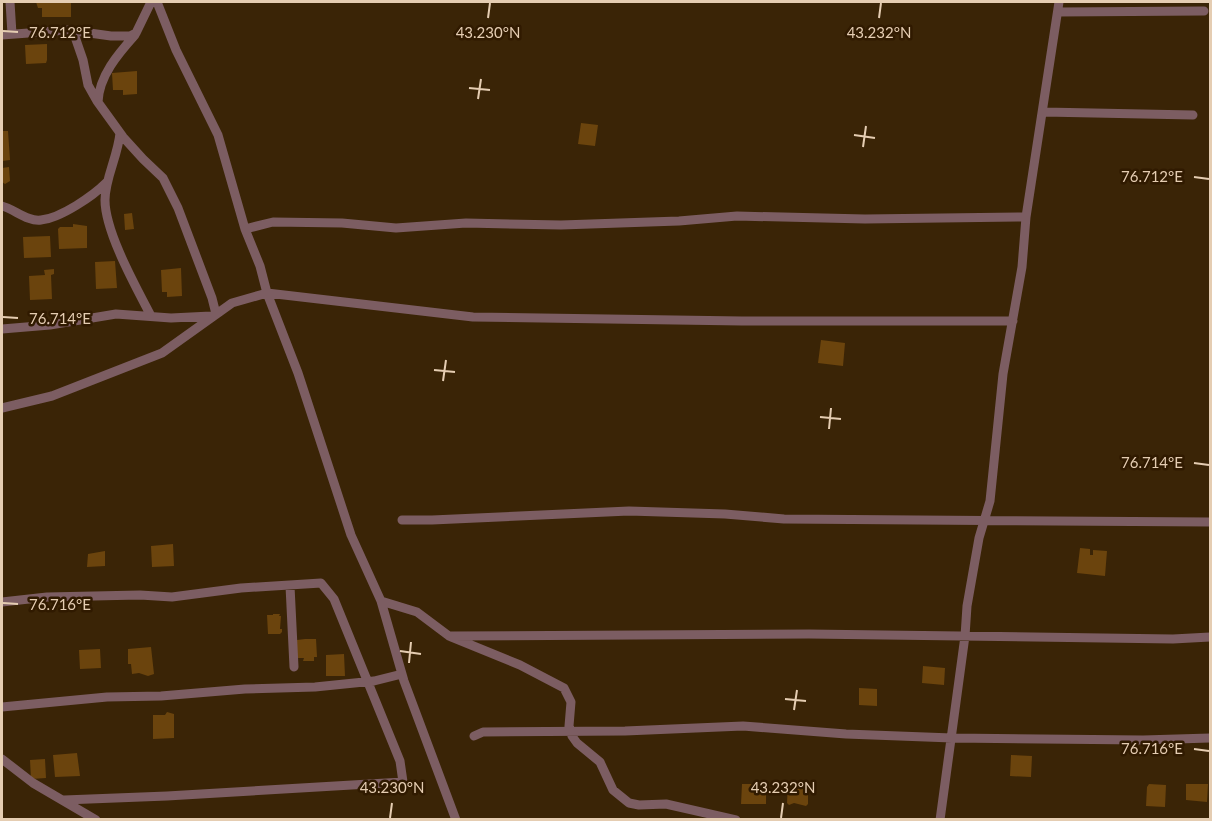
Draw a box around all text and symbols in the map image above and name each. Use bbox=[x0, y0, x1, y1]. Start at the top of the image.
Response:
text: 76.712°E bbox=[29, 23, 91, 41]
text: 43.230°N bbox=[456, 23, 520, 41]
text: 43.232°N bbox=[847, 23, 911, 41]
text: 76.712°E bbox=[1121, 167, 1183, 185]
text: 76.714°E bbox=[29, 309, 91, 327]
text: 76.714°E bbox=[1121, 453, 1183, 471]
text: 76.716°E bbox=[29, 595, 91, 613]
text: 76.716°E bbox=[1121, 739, 1183, 757]
text: 43.230°N bbox=[360, 778, 424, 796]
text: 43.232°N bbox=[751, 778, 815, 796]

